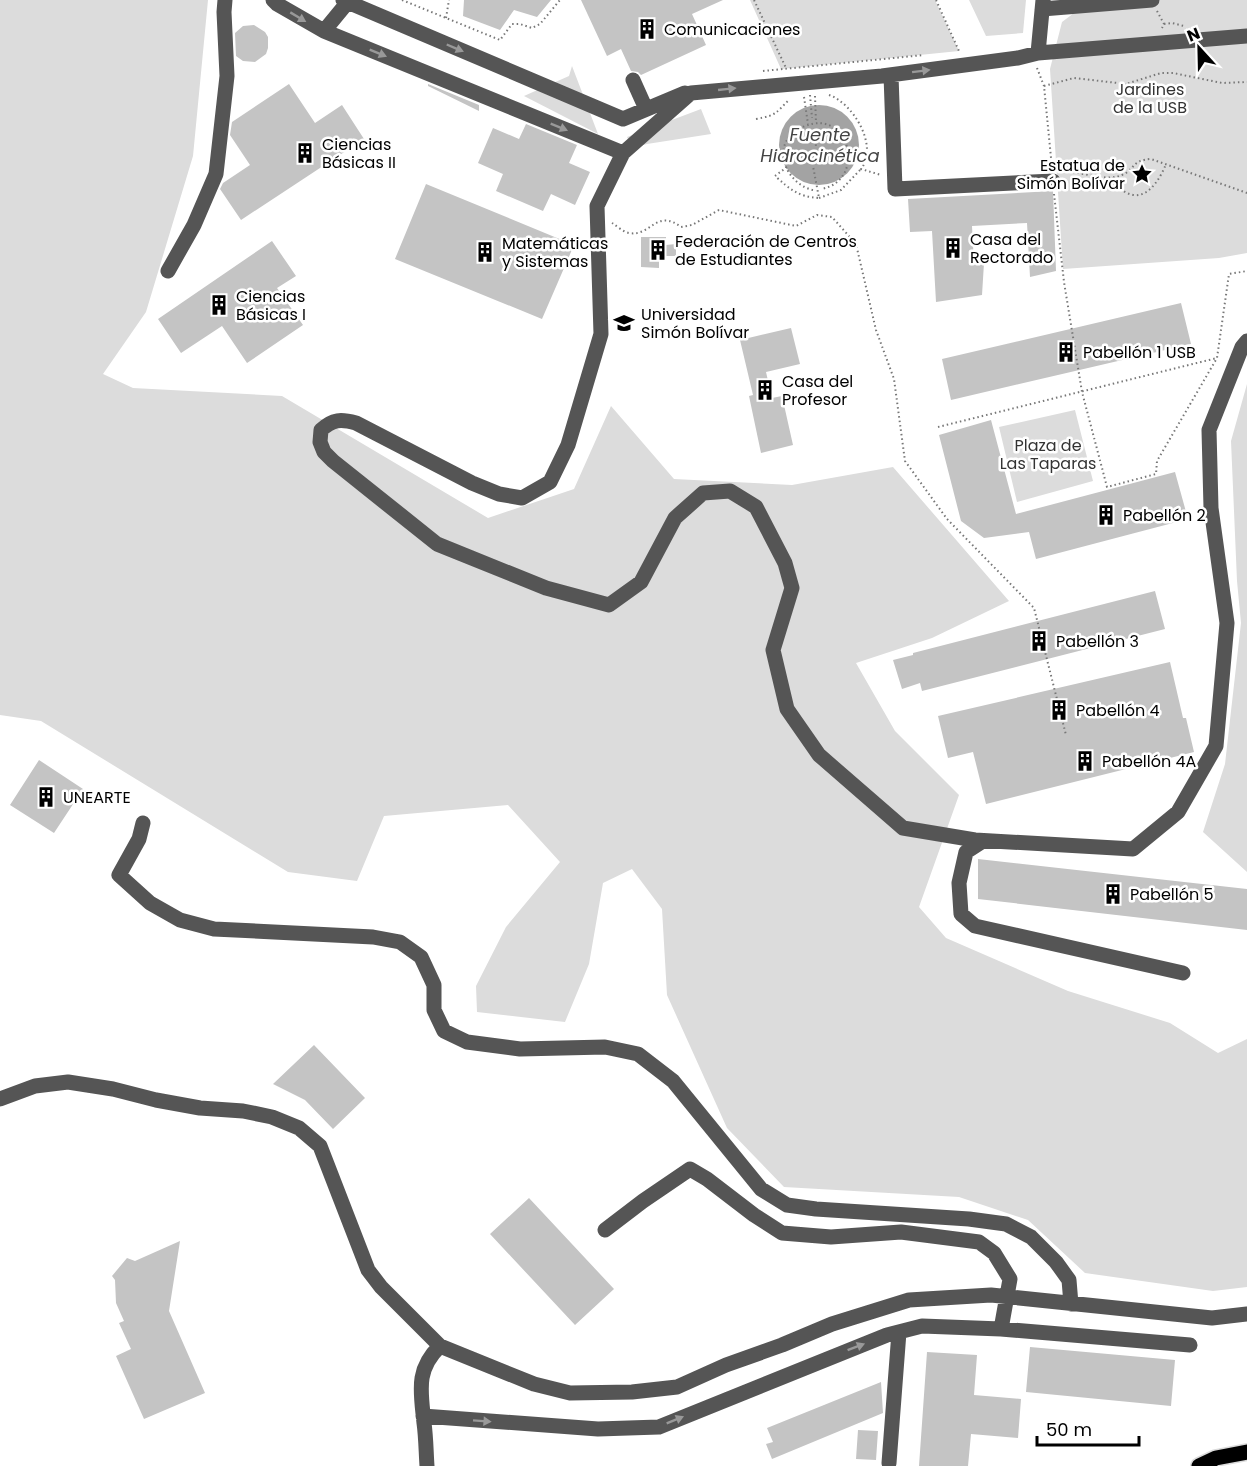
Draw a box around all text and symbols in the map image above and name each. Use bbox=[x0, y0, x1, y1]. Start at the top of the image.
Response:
one-way arrow bbox=[290, 11, 306, 22]
building icon: Comunicaciones bbox=[635, 17, 659, 41]
place label: Comunicaciones bbox=[664, 18, 800, 41]
north arrow bbox=[1169, 18, 1229, 78]
text: N bbox=[1184, 22, 1203, 47]
one-way arrow bbox=[446, 43, 464, 53]
one-way arrow bbox=[370, 48, 388, 58]
one-way arrow bbox=[911, 66, 930, 75]
park label: Jardines de la USB bbox=[1113, 78, 1187, 119]
one-way arrow bbox=[717, 84, 736, 94]
water label: Fuente Hidrocinética bbox=[760, 122, 880, 168]
one-way arrow bbox=[550, 123, 568, 132]
place label: Ciencias Básicas II bbox=[322, 133, 396, 174]
building icon: Ciencias Básicas II bbox=[293, 141, 317, 165]
place label: Estatua de Simón Bolívar bbox=[1017, 154, 1125, 195]
place icon: Estatua de Simón Bolívar bbox=[1130, 162, 1154, 186]
place label: Casa del Rectorado bbox=[970, 228, 1053, 269]
place label: Federación de Centros de Estudiantes bbox=[675, 230, 857, 271]
place label: Matemáticas y Sistemas bbox=[502, 232, 608, 273]
building icon: Casa del Rectorado bbox=[941, 236, 965, 260]
building icon: Federación de Centros de Estudiantes bbox=[646, 238, 670, 262]
building icon: Matemáticas y Sistemas bbox=[473, 240, 497, 264]
place label: Ciencias Básicas I bbox=[236, 285, 306, 326]
building icon: Ciencias Básicas I bbox=[207, 293, 231, 317]
place label: Universidad Simón Bolívar bbox=[641, 303, 749, 344]
school or university icon: Universidad Simón Bolívar bbox=[612, 311, 636, 335]
building icon: Pabellón 1 USB bbox=[1054, 340, 1078, 364]
place label: Pabellón 1 USB bbox=[1083, 341, 1196, 364]
place label: Casa del Profesor bbox=[782, 370, 853, 411]
building icon: Casa del Profesor bbox=[753, 378, 777, 402]
park label: Plaza de Las Taparas bbox=[1000, 434, 1096, 475]
building icon: Pabellón 2 bbox=[1094, 503, 1118, 527]
place label: Pabellón 2 bbox=[1123, 504, 1206, 527]
building icon: Pabellón 3 bbox=[1027, 629, 1051, 653]
place label: Pabellón 3 bbox=[1056, 630, 1139, 653]
building icon: Pabellón 4 bbox=[1047, 698, 1071, 722]
place label: Pabellón 4 bbox=[1076, 699, 1160, 722]
building icon: Pabellón 4A bbox=[1073, 749, 1097, 773]
place label: Pabellón 4A bbox=[1102, 750, 1197, 773]
building icon: UNEARTE bbox=[34, 785, 58, 809]
place label: UNEARTE bbox=[63, 786, 131, 809]
building icon: Pabellón 5 bbox=[1101, 882, 1125, 906]
place label: Pabellón 5 bbox=[1130, 883, 1214, 906]
one-way arrow bbox=[847, 1342, 865, 1351]
scale bar bbox=[1037, 1409, 1139, 1447]
one-way arrow bbox=[666, 1415, 684, 1424]
one-way arrow bbox=[472, 1416, 491, 1425]
text: 50 m bbox=[1046, 1417, 1092, 1442]

